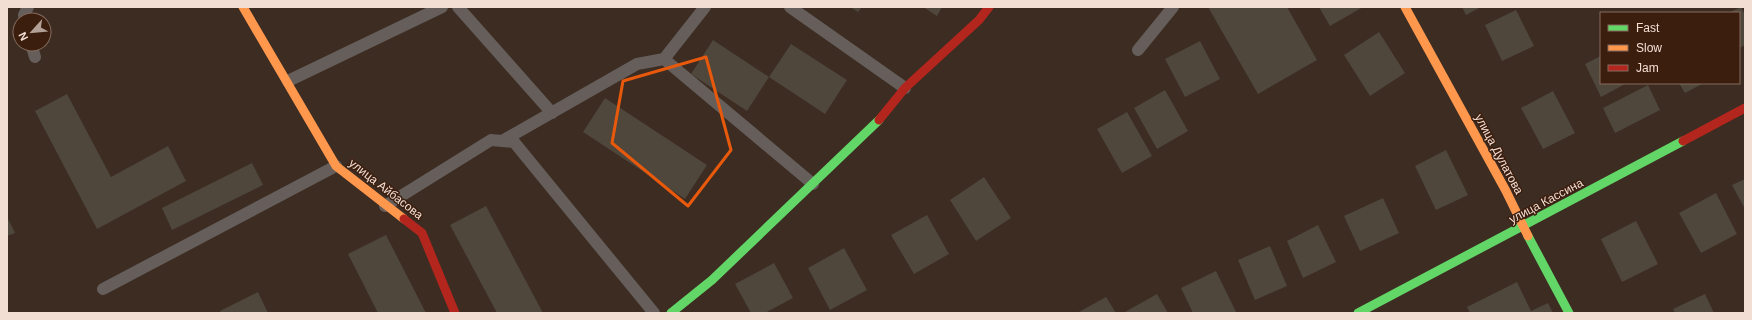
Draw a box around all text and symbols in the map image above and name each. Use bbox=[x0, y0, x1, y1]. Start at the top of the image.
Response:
north arrow bbox=[12, 12, 52, 52]
legend bbox=[1600, 12, 1740, 84]
text: Fast bbox=[1636, 21, 1660, 35]
text: N bbox=[16, 30, 30, 43]
text: Slow bbox=[1636, 41, 1662, 55]
text: Jam bbox=[1636, 61, 1659, 75]
street label: улица Дулатова bbox=[1472, 112, 1526, 197]
street label: улица Айбасова bbox=[346, 156, 426, 222]
street label: улица Кассина bbox=[1507, 175, 1586, 226]

